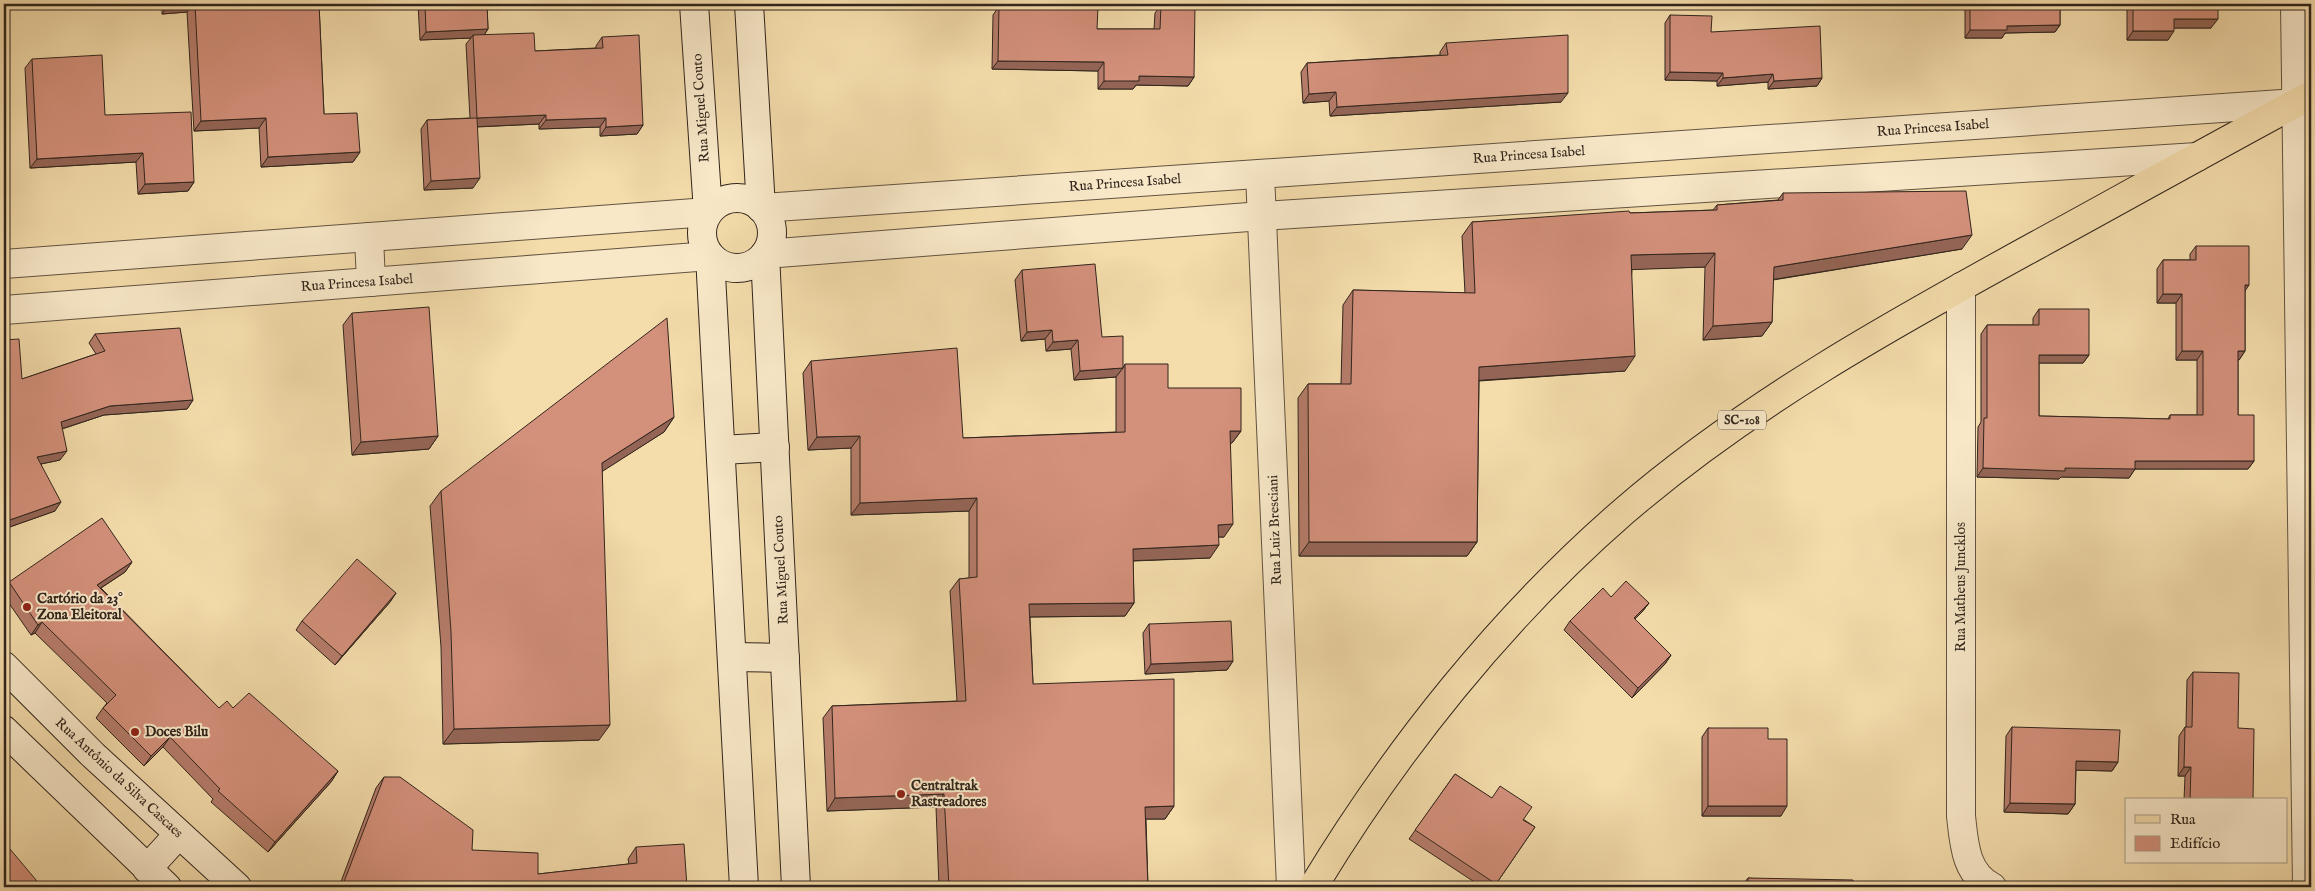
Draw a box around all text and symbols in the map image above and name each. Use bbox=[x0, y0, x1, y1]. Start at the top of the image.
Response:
street label: Rua Miguel Couto bbox=[688, 53, 714, 163]
street label: Rua Princesa Isabel bbox=[1876, 115, 1990, 141]
street label: Rua Princesa Isabel bbox=[1472, 142, 1586, 168]
street label: Rua Princesa Isabel bbox=[1068, 170, 1182, 196]
street label: Rua Princesa Isabel bbox=[300, 270, 414, 296]
road number: SC-108 bbox=[1718, 410, 1766, 430]
street label: Rua Luiz Bresciani bbox=[1264, 474, 1286, 585]
street label: Rua Miguel Couto bbox=[769, 515, 793, 625]
street label: Rua Matheus Juncklos bbox=[1952, 522, 1970, 652]
place label: Cartório da 23° Zona Eleitoral bbox=[37, 590, 123, 624]
marker: Cartório da 23° Zona Eleitoral bbox=[21, 601, 33, 613]
street label: Rua Antônio da Silva Cascaes bbox=[51, 714, 187, 842]
place label: Doces Bilu bbox=[145, 723, 209, 741]
marker: Doces Bilu bbox=[129, 726, 141, 738]
place label: Centraltrak Rastreadores bbox=[911, 777, 987, 811]
marker: Centraltrak Rastreadores bbox=[895, 788, 907, 800]
legend bbox=[2125, 798, 2288, 864]
text: Rua bbox=[2170, 810, 2196, 829]
text: Edifício bbox=[2170, 834, 2220, 853]

